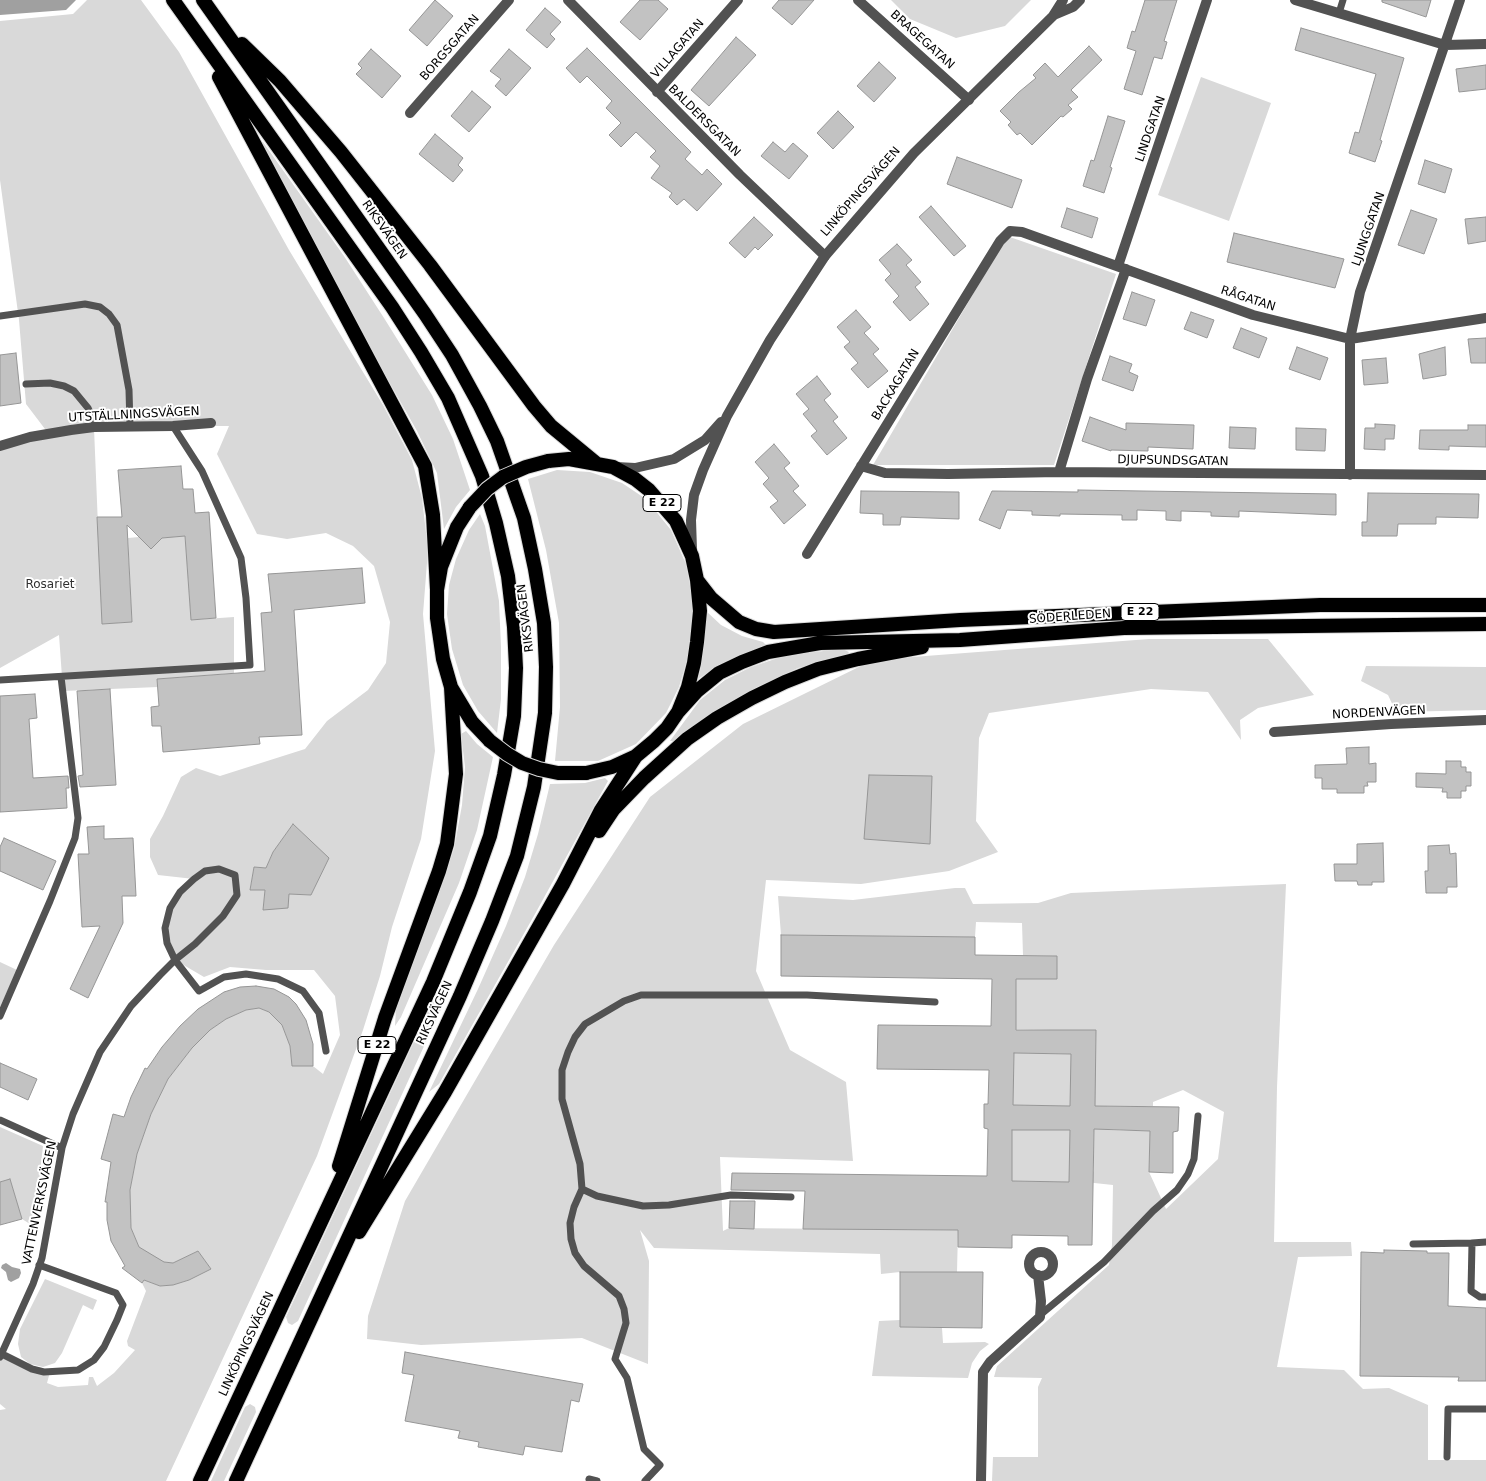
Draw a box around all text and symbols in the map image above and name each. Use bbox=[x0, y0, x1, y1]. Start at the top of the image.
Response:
street label: BRAGEGATAN bbox=[887, 8, 957, 72]
street label: BORGSGATAN bbox=[417, 12, 483, 84]
street label: VILLAGATAN bbox=[648, 17, 708, 81]
street label: BALDERSGATAN bbox=[665, 82, 743, 160]
street label: LINDGATAN bbox=[1133, 94, 1169, 164]
street label: LINKÖPINGSVÄGEN bbox=[818, 144, 904, 240]
street label: LJUNGGATAN bbox=[1350, 190, 1388, 268]
street label: RIKSVÄGEN bbox=[358, 198, 410, 262]
street label: RÅGATAN bbox=[1219, 283, 1277, 315]
street label: BACKAGATAN bbox=[869, 347, 923, 423]
street label: UTSTÄLLNINGSVÄGEN bbox=[68, 404, 200, 426]
street label: DJUPSUNDSGATAN bbox=[1117, 453, 1229, 469]
road number: E 22 bbox=[643, 494, 681, 512]
park label: Rosariet bbox=[25, 578, 75, 592]
street label: RIKSVÄGEN bbox=[515, 583, 537, 653]
road number: E 22 bbox=[1121, 604, 1159, 620]
street label: SÖDERLEDEN bbox=[1028, 607, 1112, 627]
street label: NORDENVÄGEN bbox=[1332, 703, 1426, 723]
street label: RIKSVÄGEN bbox=[414, 979, 456, 1047]
road number: E 22 bbox=[358, 1036, 396, 1054]
street label: VATTENVERKSVÄGEN bbox=[20, 1140, 60, 1266]
street label: LINKÖPINGSVÄGEN bbox=[216, 1289, 278, 1399]

